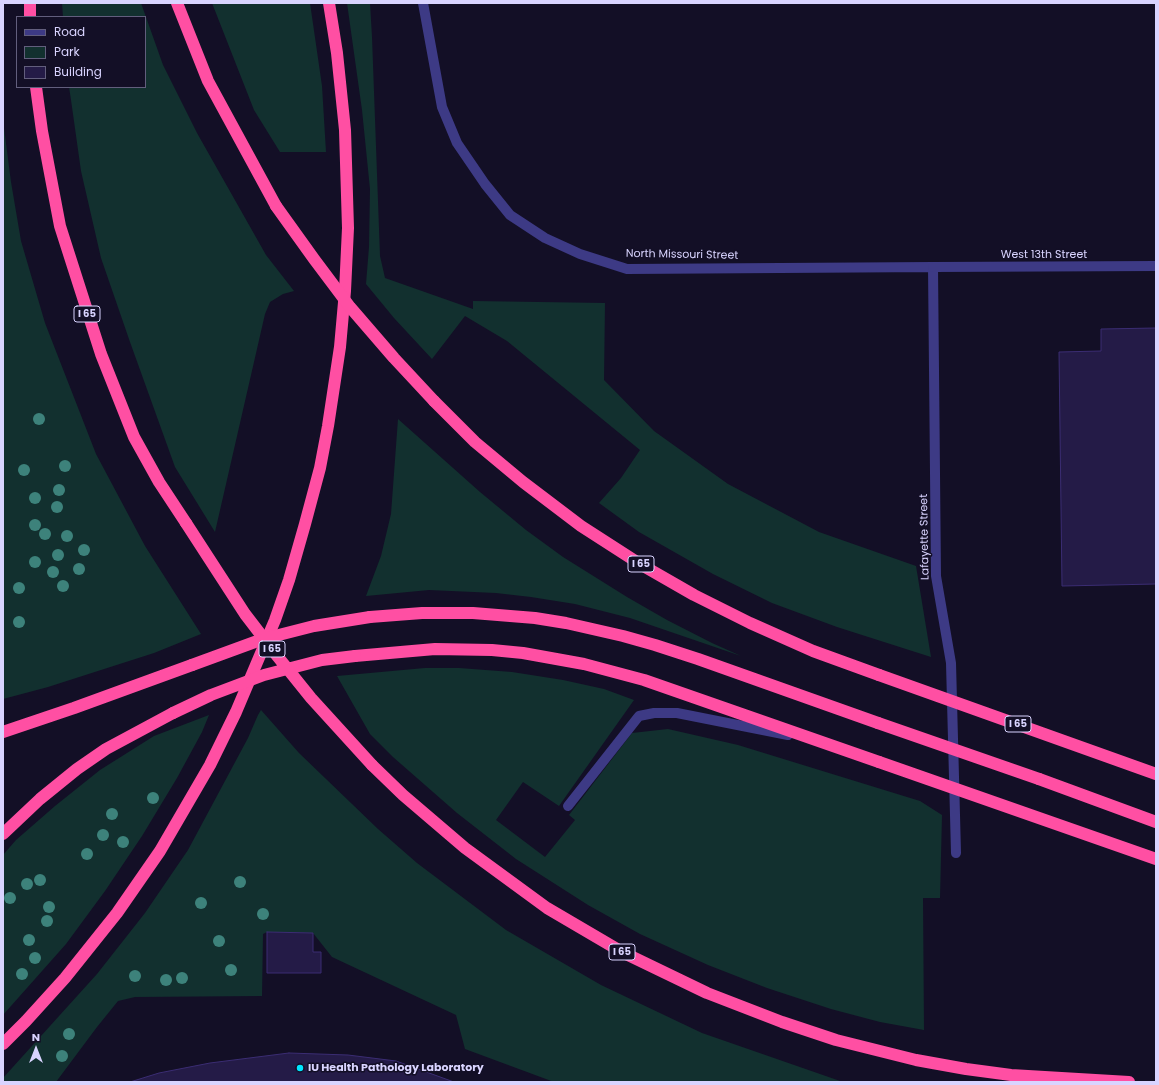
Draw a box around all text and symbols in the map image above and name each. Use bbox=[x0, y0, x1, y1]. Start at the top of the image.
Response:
legend bbox=[16, 16, 146, 88]
text: Road bbox=[54, 23, 85, 40]
text: Park bbox=[54, 43, 80, 60]
text: Building bbox=[54, 63, 102, 80]
street label: North Missouri Street bbox=[626, 247, 738, 263]
street label: West 13th Street bbox=[1001, 248, 1087, 262]
road number: I 65 bbox=[74, 306, 100, 322]
street label: Lafayette Street bbox=[918, 494, 932, 580]
road number: I 65 bbox=[628, 556, 654, 572]
road number: I 65 bbox=[259, 641, 285, 657]
road number: I 65 bbox=[1005, 716, 1031, 732]
road number: I 65 bbox=[609, 944, 635, 960]
north arrow bbox=[16, 1029, 56, 1069]
text: N bbox=[32, 1029, 40, 1045]
place label: IU Health Pathology Laboratory bbox=[308, 1061, 484, 1075]
marker: IU Health Pathology Laboratory bbox=[295, 1063, 305, 1073]

